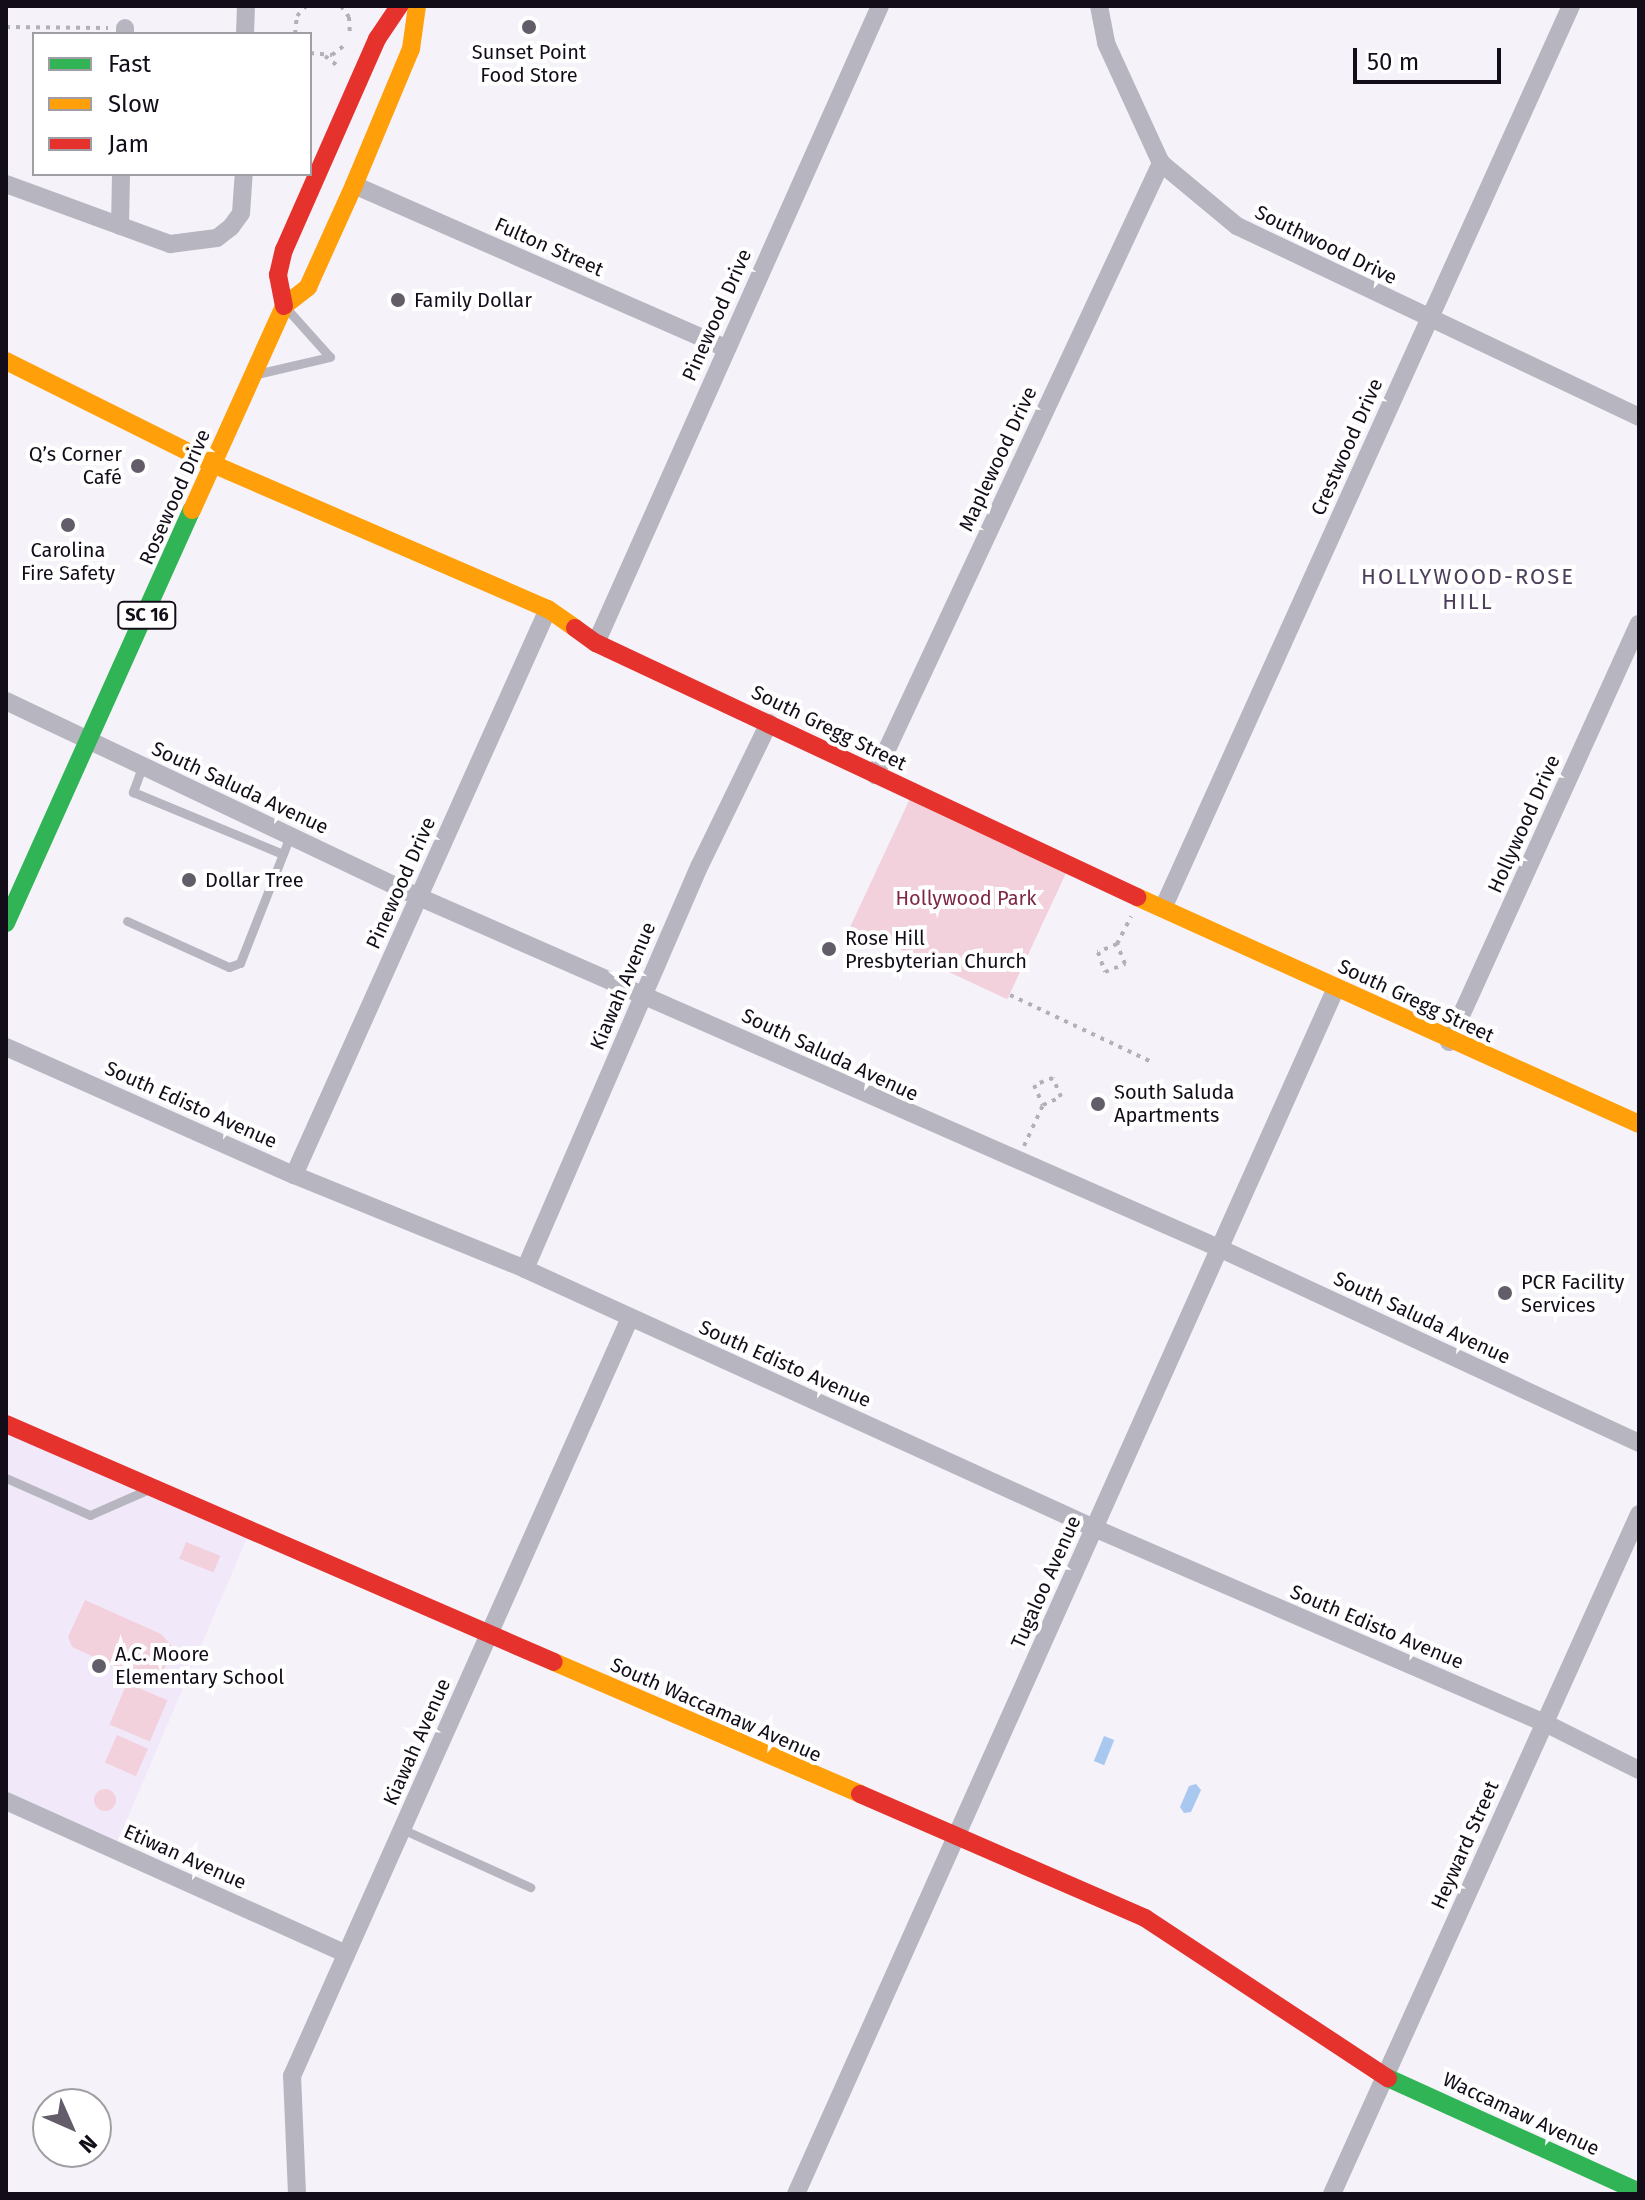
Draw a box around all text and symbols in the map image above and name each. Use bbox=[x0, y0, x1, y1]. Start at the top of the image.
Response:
marker: Sunset Point Food Store bbox=[520, 18, 538, 36]
legend bbox=[32, 32, 312, 176]
scale bar bbox=[1357, 32, 1505, 82]
place label: Sunset Point Food Store bbox=[472, 40, 586, 87]
text: 50 m bbox=[1367, 48, 1419, 76]
text: Fast bbox=[108, 50, 151, 78]
text: Slow bbox=[108, 90, 159, 118]
text: Jam bbox=[108, 130, 149, 158]
street label: Southwood Drive bbox=[1251, 200, 1401, 290]
street label: Fulton Street bbox=[491, 212, 607, 282]
street label: Pinewood Drive bbox=[677, 245, 757, 385]
place label: Family Dollar bbox=[414, 288, 532, 312]
marker: Family Dollar bbox=[389, 291, 407, 309]
street label: Crestwood Drive bbox=[1306, 375, 1388, 519]
street label: Maplewood Drive bbox=[954, 383, 1042, 535]
street label: Rosewood Drive bbox=[134, 426, 216, 568]
place label: Q’s Corner Café bbox=[29, 442, 122, 489]
marker: Q’s Corner Café bbox=[129, 457, 147, 475]
marker: Carolina Fire Safety bbox=[59, 516, 77, 534]
place label: Carolina Fire Safety bbox=[21, 538, 115, 585]
district label: HOLLYWOOD-ROSE HILL bbox=[1361, 563, 1575, 614]
road number: SC 16 bbox=[117, 601, 177, 629]
street label: South Gregg Street bbox=[748, 680, 910, 776]
street label: South Saluda Avenue bbox=[148, 737, 332, 839]
street label: Hollywood Drive bbox=[1483, 751, 1565, 897]
street label: Pinewood Drive bbox=[361, 813, 441, 953]
place label: Dollar Tree bbox=[205, 868, 304, 892]
marker: Dollar Tree bbox=[180, 871, 198, 889]
park label: Hollywood Park bbox=[896, 886, 1036, 910]
street label: Kiawah Avenue bbox=[585, 918, 661, 1054]
place label: Rose Hill Presbyterian Church bbox=[845, 926, 1027, 973]
marker: Rose Hill Presbyterian Church bbox=[820, 940, 838, 958]
street label: South Gregg Street bbox=[1334, 954, 1498, 1048]
street label: South Saluda Avenue bbox=[738, 1004, 922, 1106]
street label: South Edisto Avenue bbox=[101, 1056, 281, 1154]
place label: South Saluda Apartments bbox=[1114, 1080, 1234, 1127]
marker: South Saluda Apartments bbox=[1089, 1095, 1107, 1113]
street label: South Saluda Avenue bbox=[1330, 1267, 1514, 1369]
place label: PCR Facility Services bbox=[1521, 1270, 1624, 1317]
marker: PCR Facility Services bbox=[1496, 1284, 1514, 1302]
street label: South Edisto Avenue bbox=[695, 1315, 875, 1413]
street label: Tugaloo Avenue bbox=[1006, 1512, 1086, 1652]
street label: South Edisto Avenue bbox=[1287, 1580, 1467, 1674]
place label: A.C. Moore Elementary School bbox=[115, 1642, 284, 1689]
street label: South Waccamaw Avenue bbox=[607, 1653, 825, 1767]
marker: A.C. Moore Elementary School bbox=[90, 1657, 108, 1675]
street label: Kiawah Avenue bbox=[378, 1675, 456, 1809]
street label: Heyward Street bbox=[1426, 1777, 1504, 1913]
street label: Etiwan Avenue bbox=[120, 1819, 250, 1895]
street label: Waccamaw Avenue bbox=[1439, 2067, 1603, 2161]
north arrow bbox=[32, 2088, 112, 2168]
text: N bbox=[73, 2129, 103, 2159]

